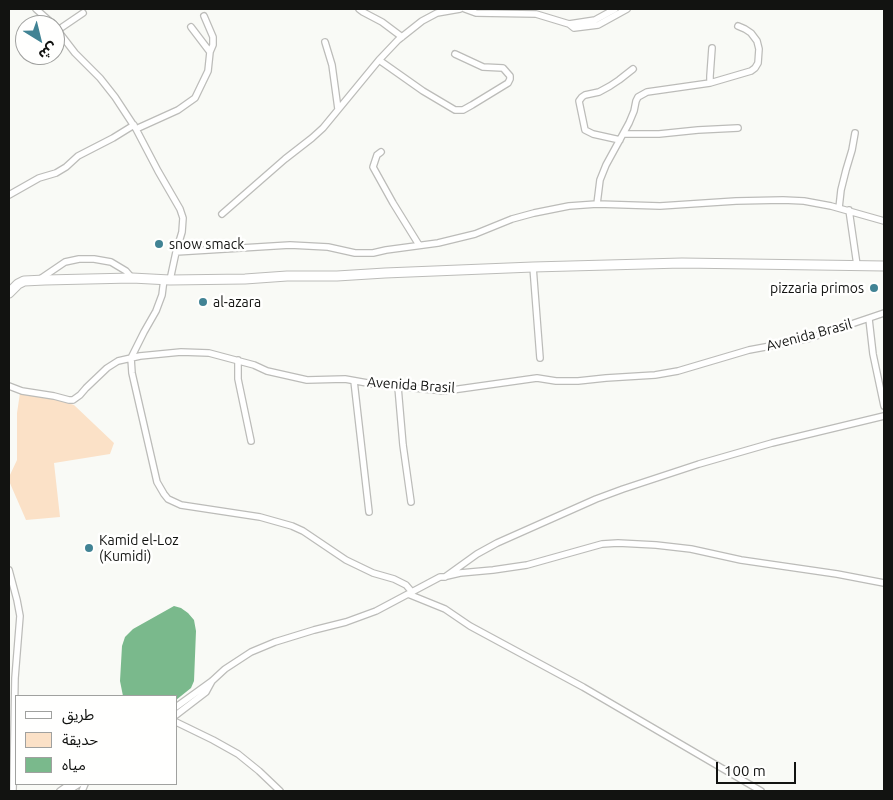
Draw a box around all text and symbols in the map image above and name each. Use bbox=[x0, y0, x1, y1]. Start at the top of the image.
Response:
north arrow bbox=[15, 15, 65, 65]
text: ش bbox=[36, 39, 61, 63]
place label: snow smack bbox=[169, 236, 244, 252]
marker: snow smack bbox=[153, 238, 165, 250]
place label: pizzaria primos bbox=[770, 280, 864, 296]
marker: pizzaria primos bbox=[868, 282, 880, 294]
place label: al-azara bbox=[213, 294, 261, 310]
marker: al-azara bbox=[197, 296, 209, 308]
street label: Avenida Brasil bbox=[764, 316, 854, 354]
street label: Avenida Brasil bbox=[367, 374, 455, 396]
place label: Kamid el-Loz (Kumidi) bbox=[99, 532, 179, 564]
marker: Kamid el-Loz (Kumidi) bbox=[83, 542, 95, 554]
legend bbox=[15, 695, 178, 785]
text: طريق bbox=[62, 706, 94, 723]
text: حديقة bbox=[62, 731, 98, 748]
scale bar bbox=[718, 752, 798, 784]
text: مياه bbox=[62, 756, 86, 773]
text: 100 m bbox=[724, 762, 766, 779]

